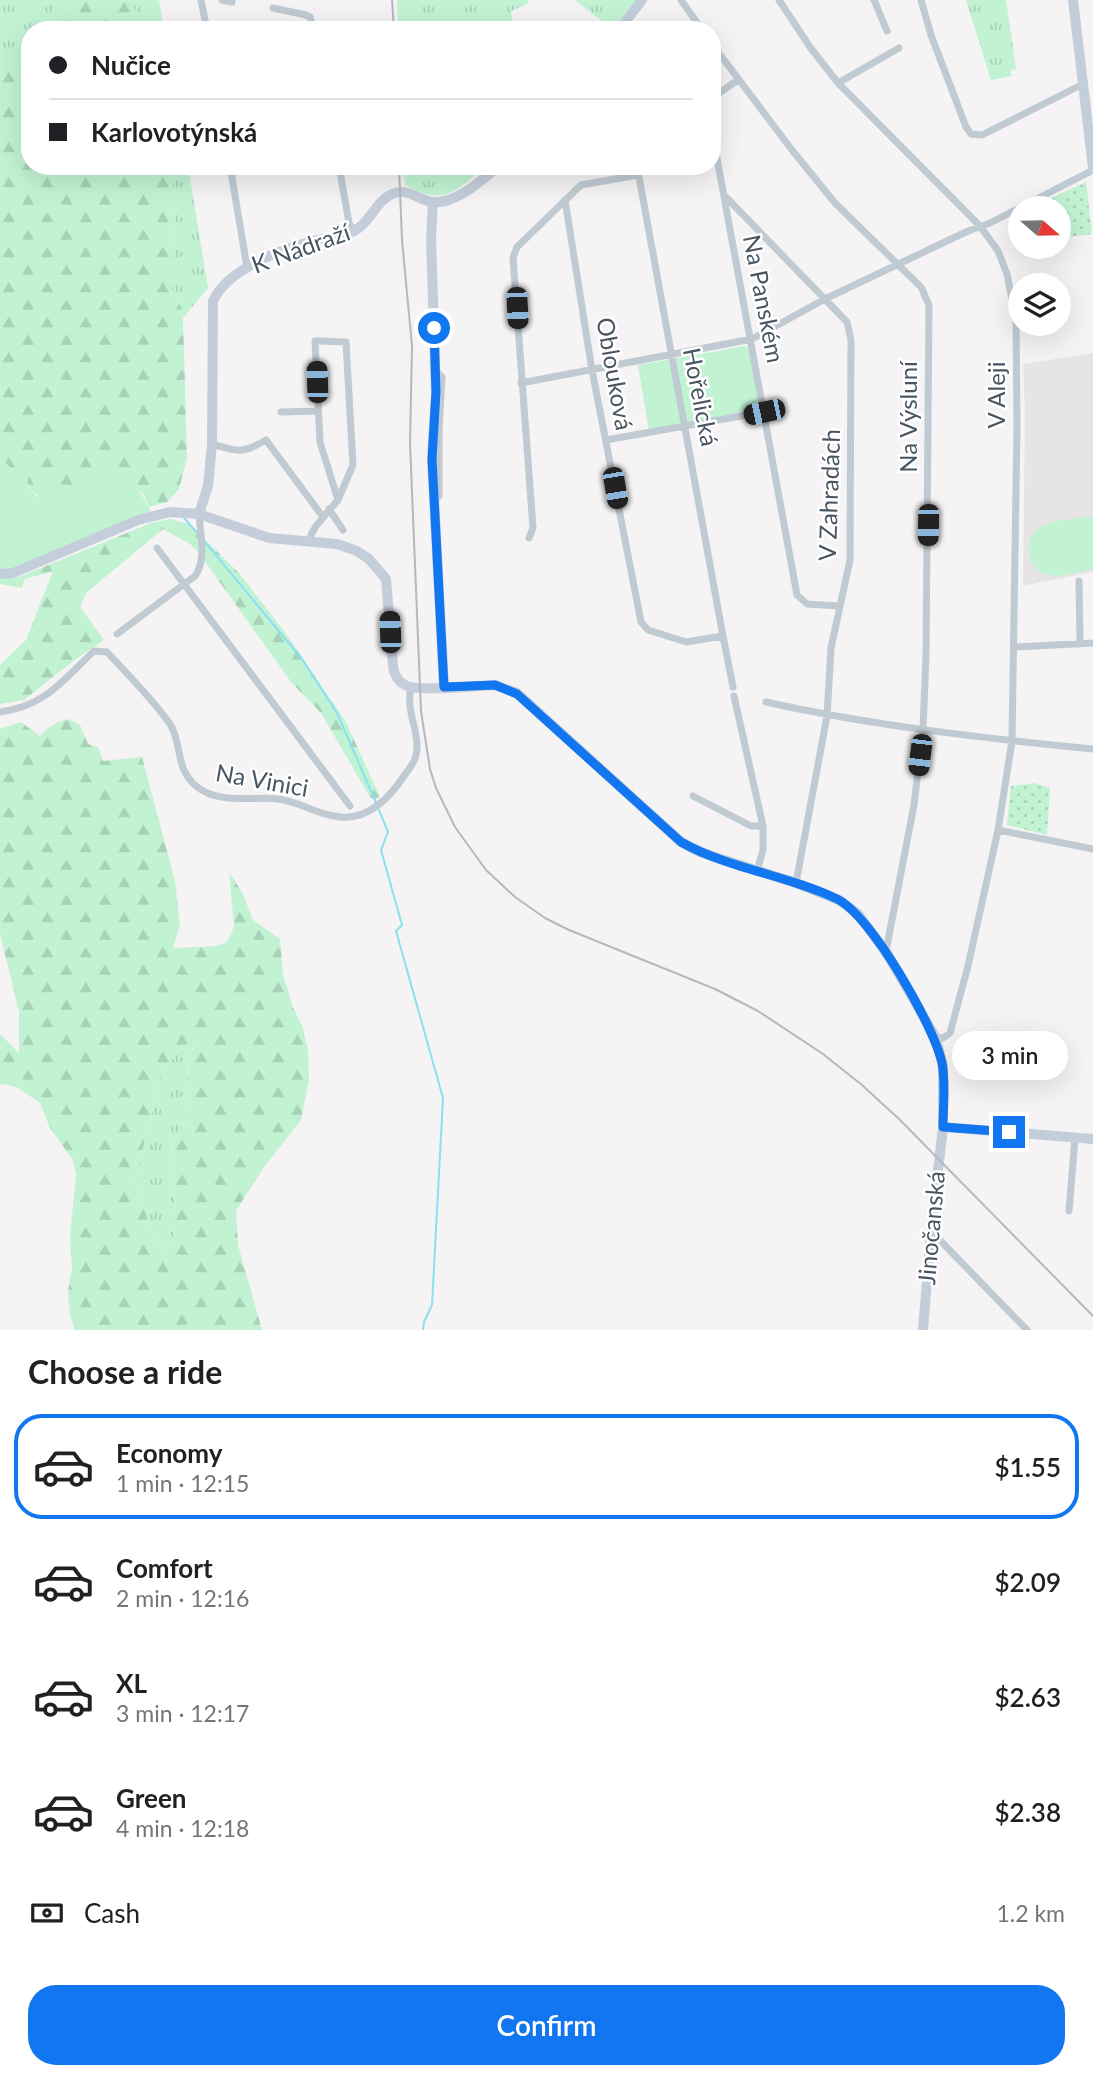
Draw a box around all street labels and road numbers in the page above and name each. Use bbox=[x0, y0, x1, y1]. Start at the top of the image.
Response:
street label: K Nádraží bbox=[247, 216, 355, 279]
street label: Na Panském bbox=[738, 232, 791, 365]
street label: Oblouková bbox=[591, 315, 640, 432]
street label: Hořelická bbox=[678, 345, 725, 448]
street label: Na Výsluní bbox=[893, 360, 922, 473]
street label: V Aleji bbox=[981, 362, 1010, 428]
street label: V Zahradách bbox=[812, 429, 845, 561]
street label: Na Vinici bbox=[214, 757, 311, 802]
street label: Jinočanská bbox=[911, 1170, 950, 1286]

